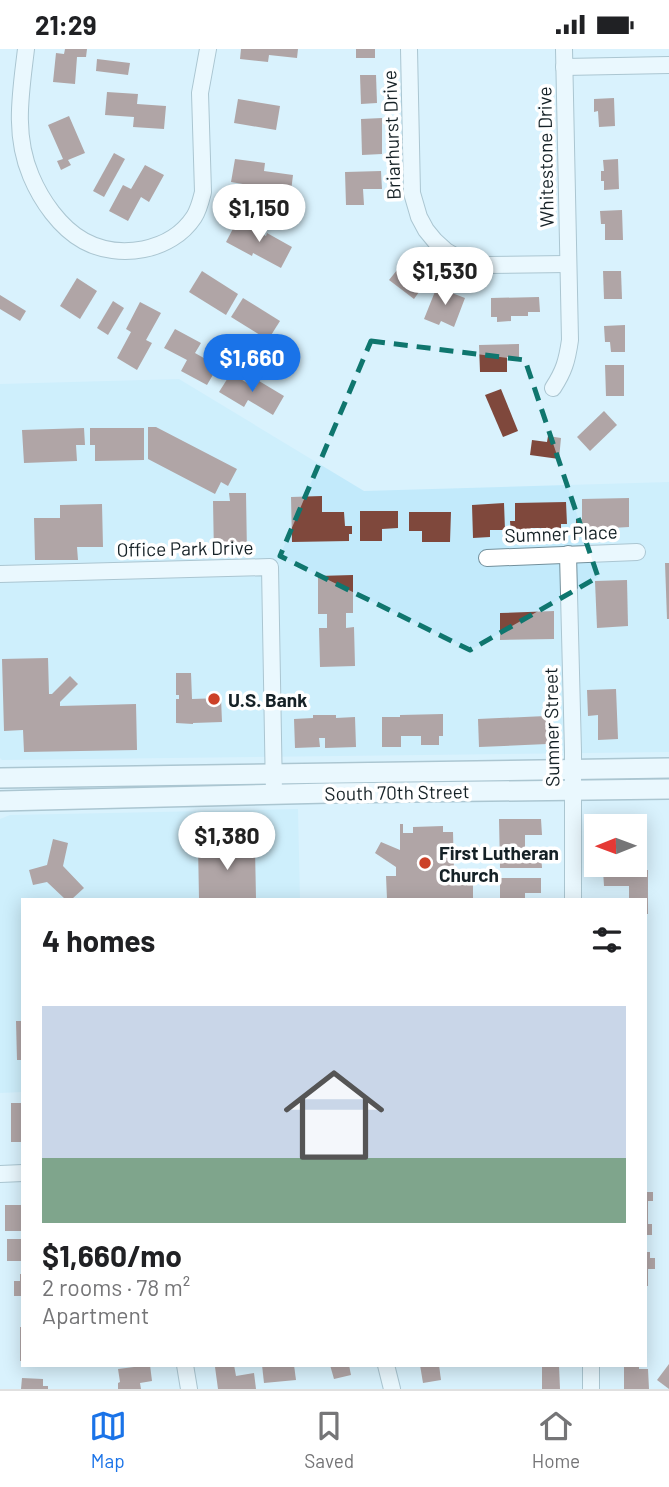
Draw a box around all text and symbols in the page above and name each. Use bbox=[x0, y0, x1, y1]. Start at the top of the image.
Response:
text: 21:29 bbox=[35, 9, 96, 40]
street label: Briarhurst Drive bbox=[377, 70, 405, 200]
street label: Whitestone Drive bbox=[532, 86, 558, 228]
pin: $1,150 bbox=[202, 185, 316, 244]
text: $1,150 bbox=[228, 193, 290, 221]
pin: $1,530 bbox=[388, 247, 502, 307]
text: $1,530 bbox=[412, 256, 478, 284]
pin: $1,660 bbox=[195, 335, 309, 394]
text: $1,660 bbox=[219, 343, 285, 371]
street label: Sumner Place bbox=[504, 520, 618, 546]
street label: Office Park Drive bbox=[116, 535, 254, 561]
street label: Sumner Street bbox=[538, 667, 564, 787]
place label: U.S. Bank bbox=[228, 688, 307, 711]
marker: U.S. Bank bbox=[206, 691, 222, 707]
street label: South 70th Street bbox=[324, 779, 470, 805]
pin: $1,380 bbox=[170, 813, 284, 872]
north arrow bbox=[584, 814, 648, 877]
map controls bbox=[584, 814, 647, 877]
text: $1,380 bbox=[194, 821, 260, 849]
place label: First Lutheran Church bbox=[439, 841, 559, 886]
marker: First Lutheran Church bbox=[417, 855, 433, 871]
icon: filters bbox=[588, 921, 626, 959]
text: 4 homes bbox=[42, 922, 155, 958]
icon: home bbox=[271, 1052, 397, 1178]
text: $1,660/mo bbox=[42, 1237, 182, 1273]
text: 2 rooms · 78 m² bbox=[42, 1273, 190, 1301]
text: Apartment bbox=[42, 1301, 149, 1329]
tab: Map bbox=[89, 1407, 127, 1472]
tab: Saved bbox=[304, 1407, 354, 1472]
tab: Home bbox=[532, 1407, 580, 1472]

